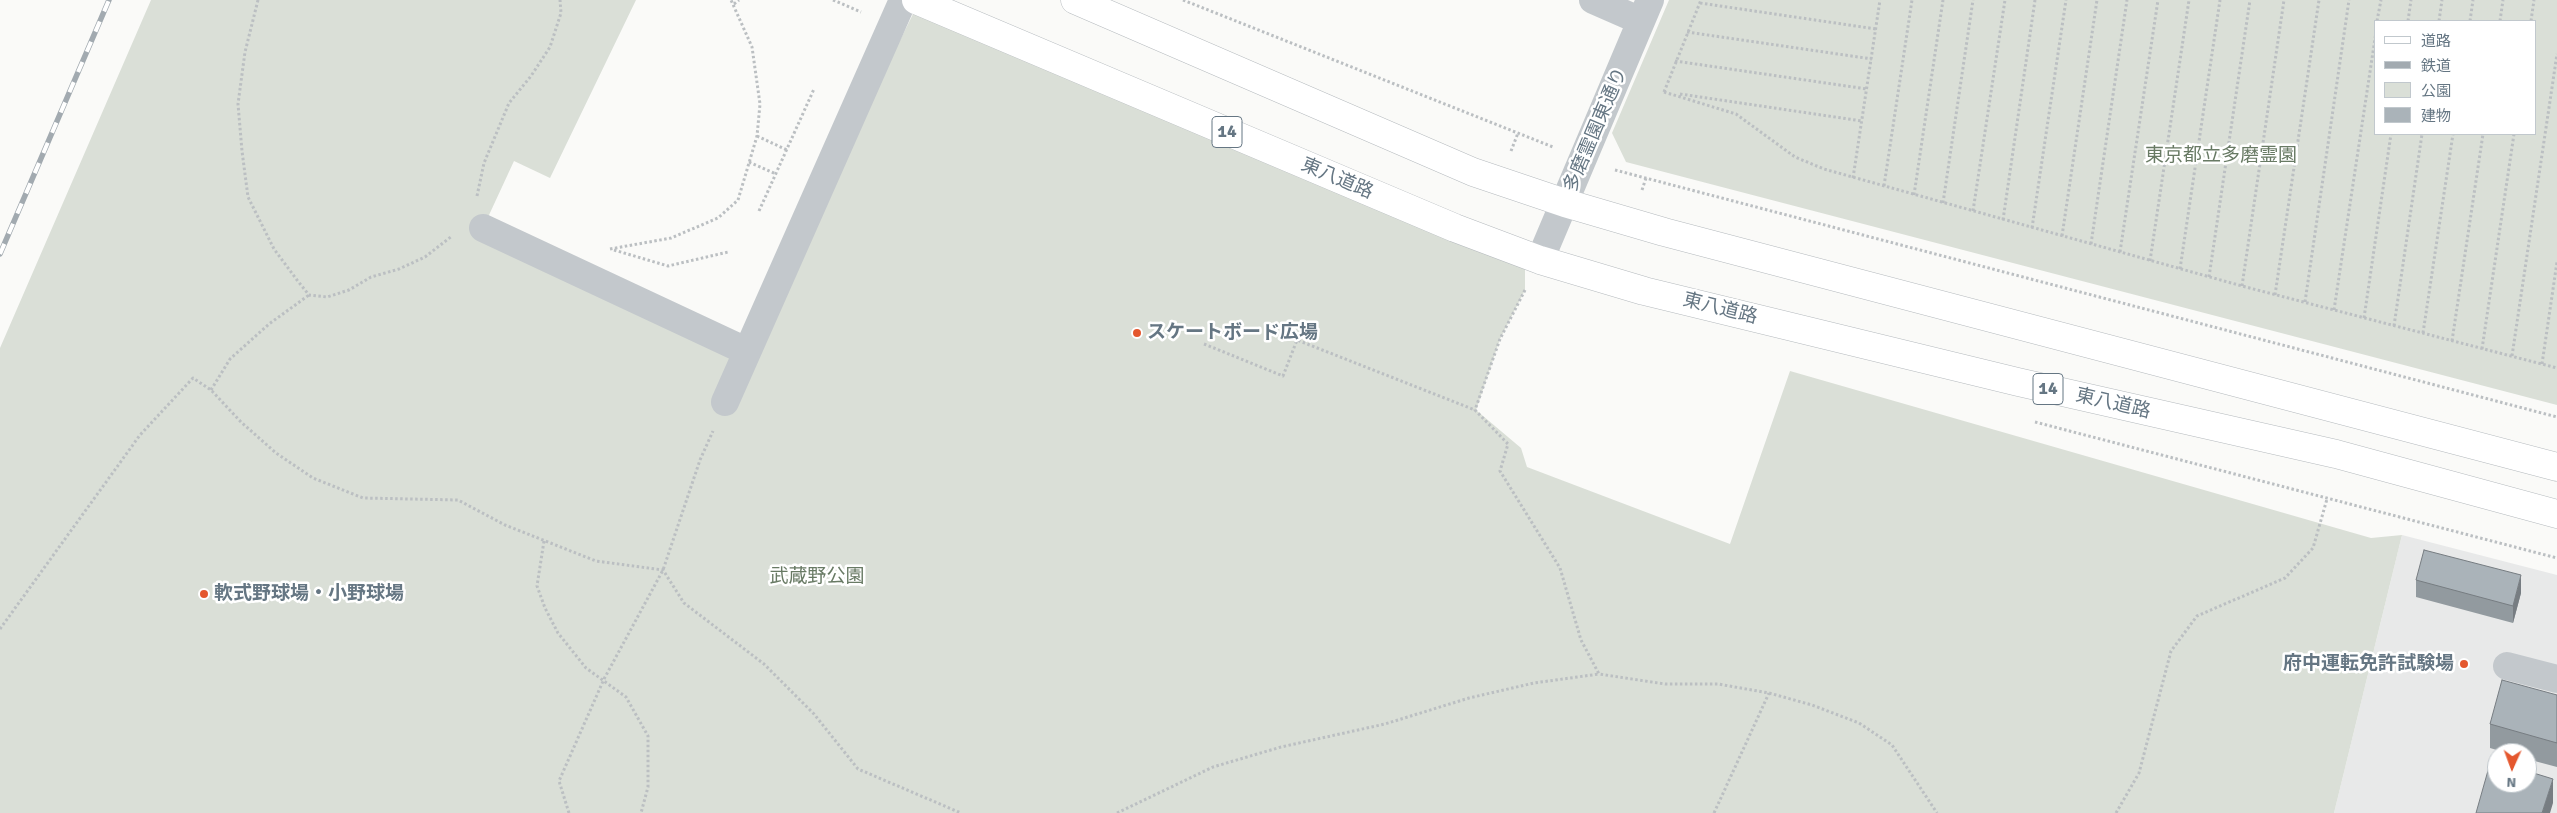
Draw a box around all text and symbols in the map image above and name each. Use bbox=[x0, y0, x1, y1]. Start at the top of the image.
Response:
legend bbox=[2374, 20, 2537, 135]
text: 道路 bbox=[2421, 32, 2451, 50]
text: 鉄道 bbox=[2421, 57, 2451, 75]
street label: 多磨霊園東通り bbox=[1560, 64, 1632, 196]
text: 公園 bbox=[2421, 82, 2451, 100]
text: 建物 bbox=[2421, 107, 2451, 125]
road number: 14 bbox=[1212, 116, 1242, 148]
park label: 東京都立多磨霊園 bbox=[2145, 145, 2297, 167]
street label: 東八道路 bbox=[1298, 154, 1376, 204]
street label: 東八道路 bbox=[1680, 289, 1760, 329]
place label: スケートボード広場 bbox=[1147, 322, 1318, 344]
marker: スケートボード広場 bbox=[1131, 327, 1143, 339]
road number: 14 bbox=[2033, 374, 2063, 404]
street label: 東八道路 bbox=[2073, 384, 2153, 424]
park label: 武蔵野公園 bbox=[770, 566, 864, 588]
place label: 軟式野球場・小野球場 bbox=[214, 583, 404, 605]
marker: 軟式野球場・小野球場 bbox=[198, 588, 210, 600]
place label: 府中運転免許試験場 bbox=[2283, 653, 2454, 675]
marker: 府中運転免許試験場 bbox=[2458, 658, 2470, 670]
north arrow bbox=[2487, 743, 2537, 793]
text: N bbox=[2506, 774, 2517, 791]

